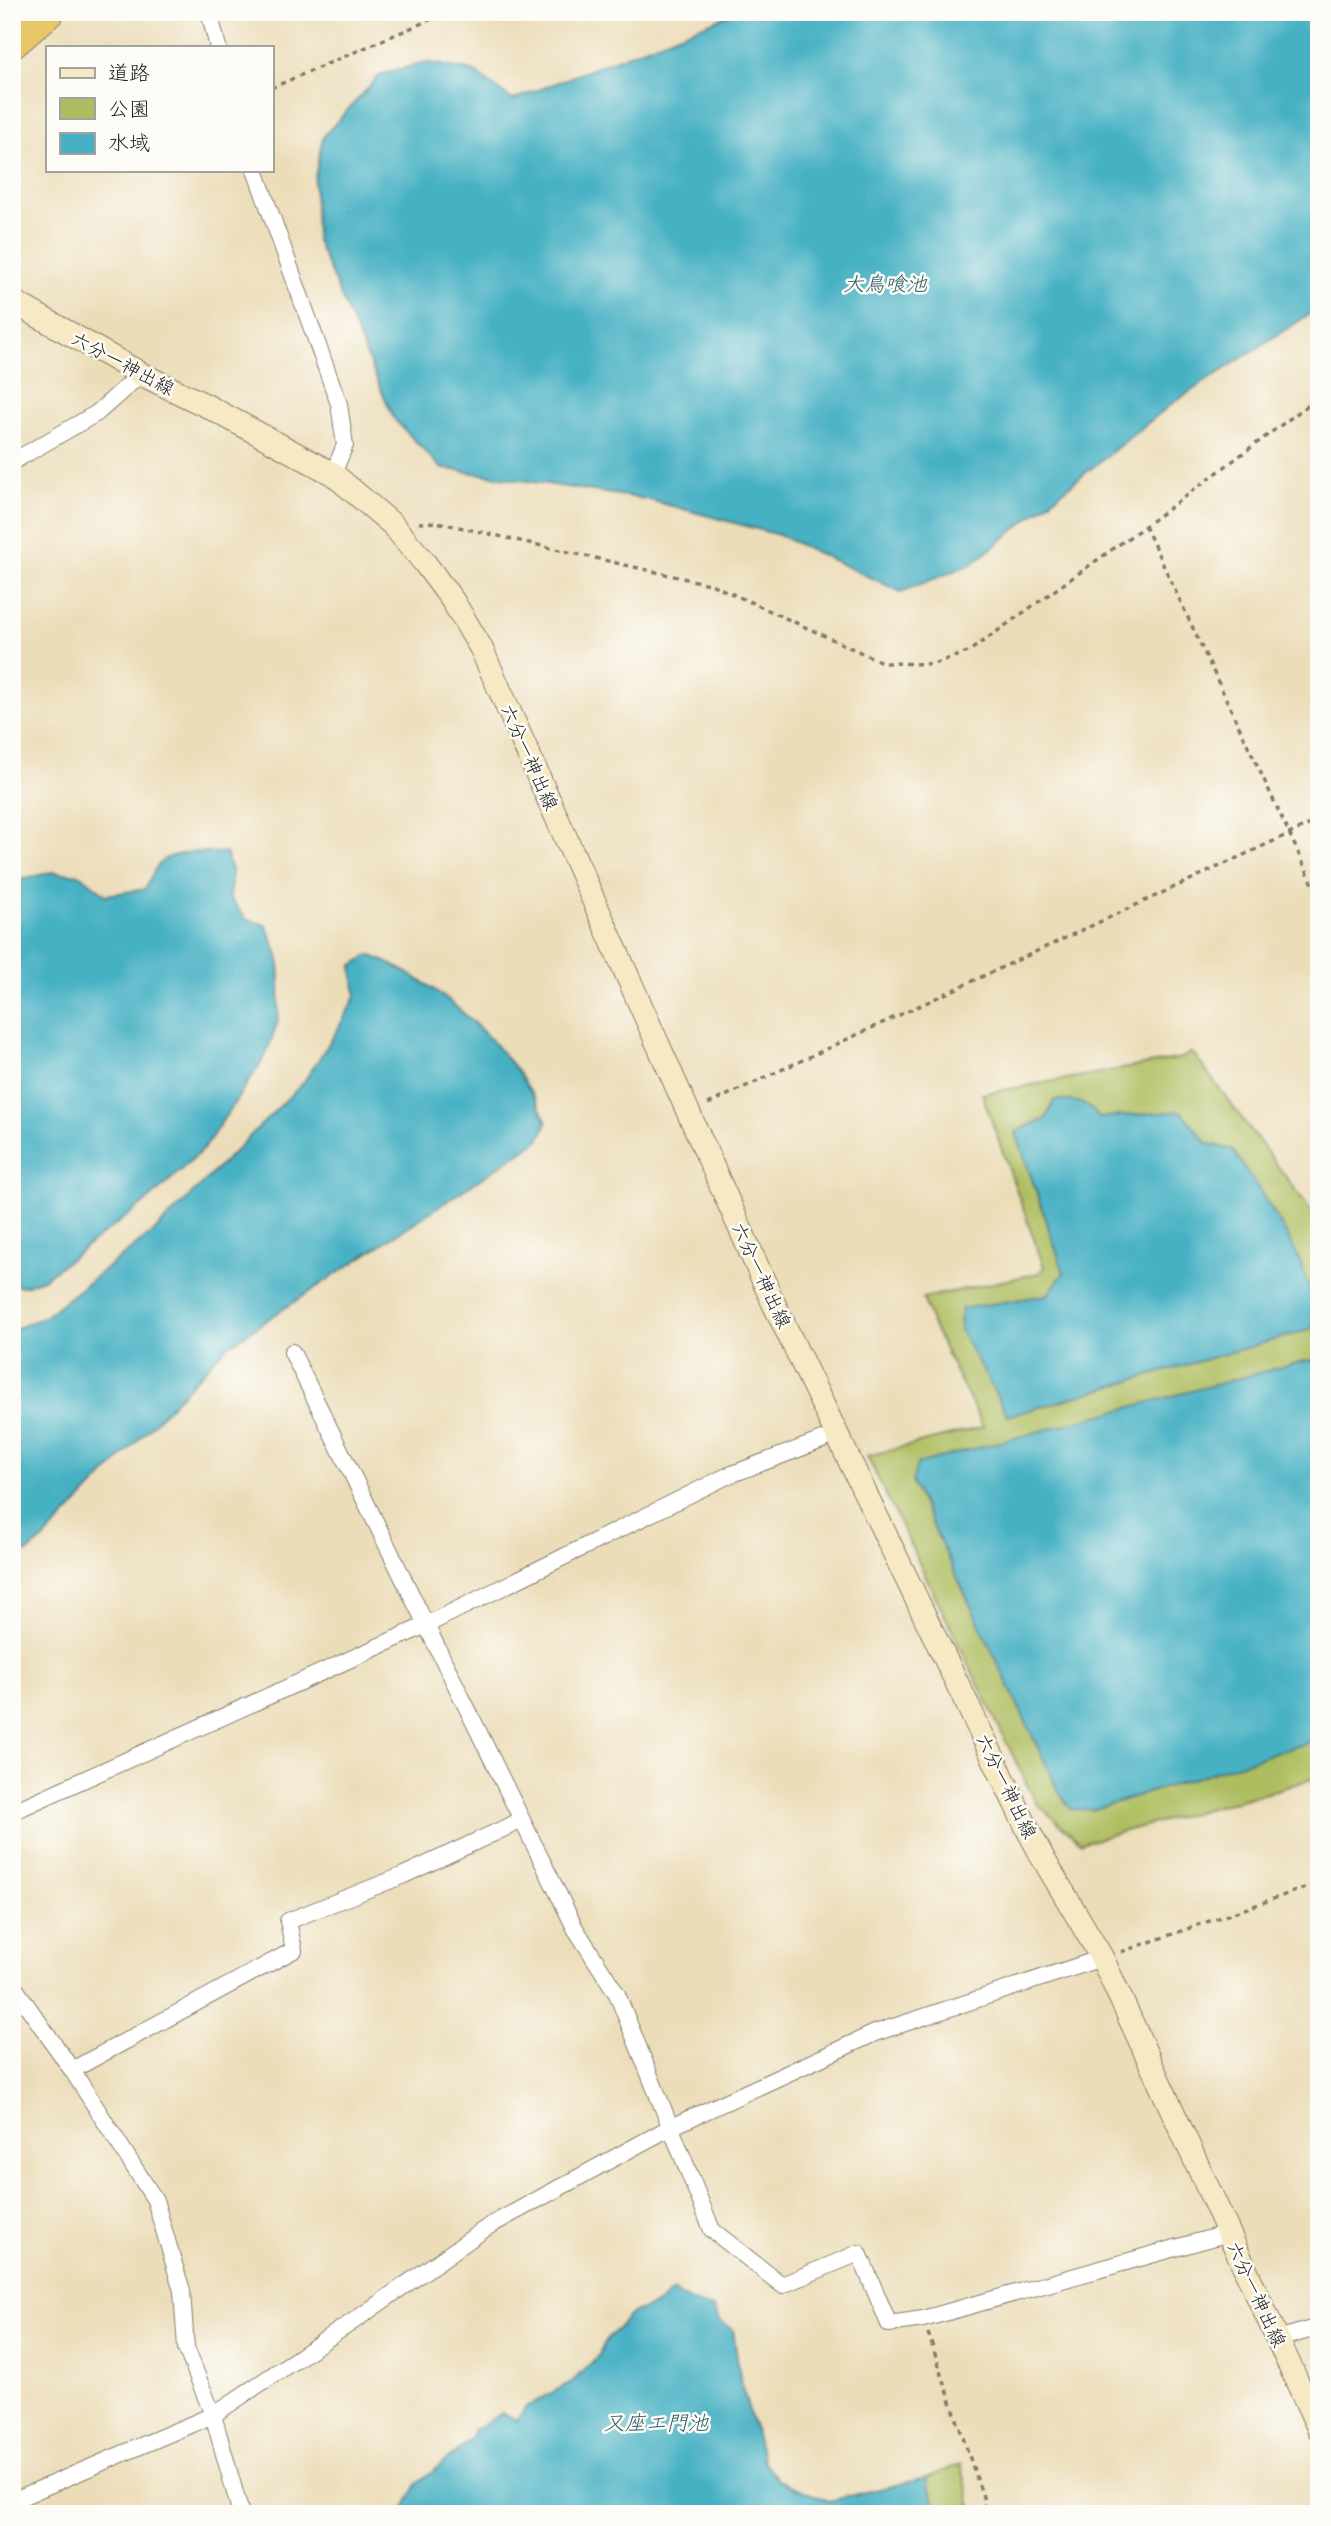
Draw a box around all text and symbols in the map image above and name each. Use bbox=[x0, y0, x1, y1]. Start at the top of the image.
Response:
legend bbox=[46, 46, 273, 172]
text: 道路 bbox=[108, 58, 150, 91]
text: 公園 bbox=[108, 94, 150, 127]
text: 水域 bbox=[108, 128, 150, 161]
water label: 大鳥喰池 bbox=[843, 269, 928, 302]
street label: 六分一神出線 bbox=[65, 325, 179, 405]
street label: 六分一神出線 bbox=[491, 700, 565, 816]
street label: 六分一神出線 bbox=[723, 1218, 798, 1334]
street label: 六分一神出線 bbox=[967, 1729, 1044, 1845]
street label: 六分一神出線 bbox=[1218, 2237, 1293, 2353]
water label: 又座エ門池 bbox=[604, 2408, 709, 2441]

